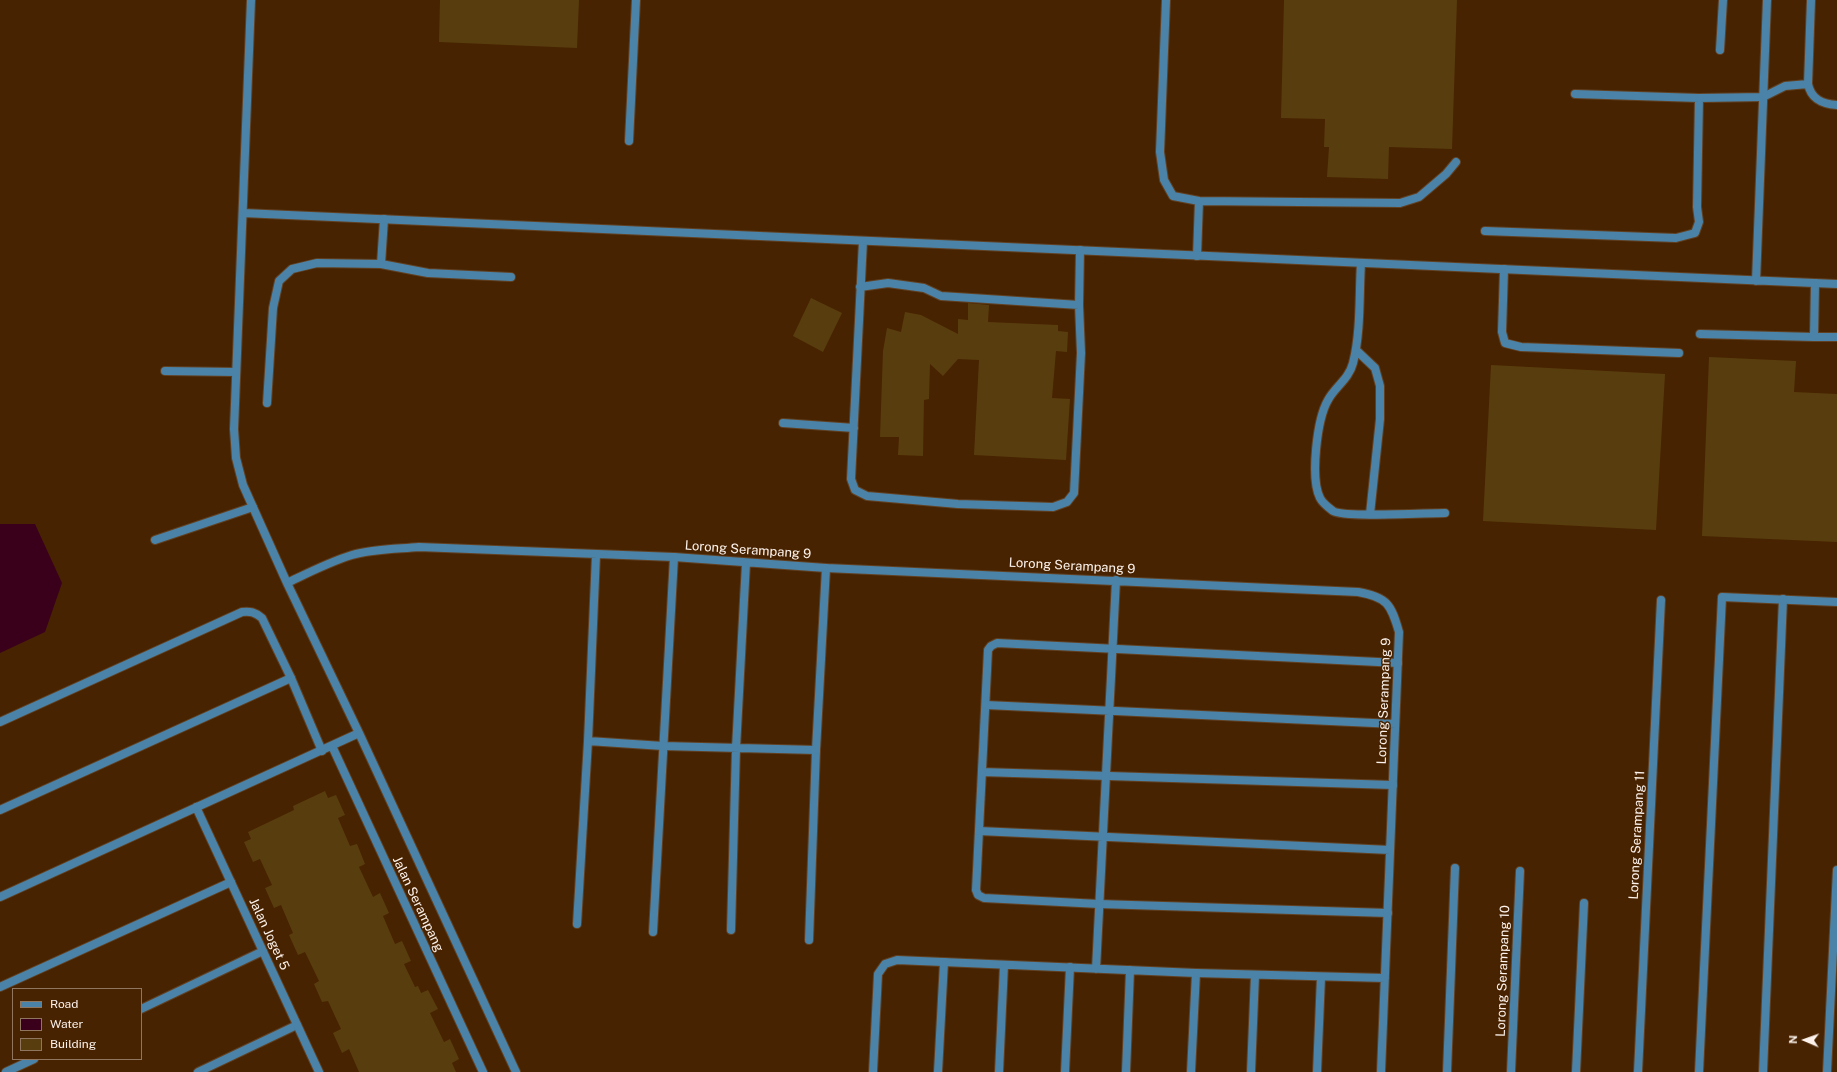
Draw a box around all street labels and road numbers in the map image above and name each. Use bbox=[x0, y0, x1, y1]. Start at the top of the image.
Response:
street label: Lorong Serampang 9 bbox=[684, 538, 812, 562]
street label: Lorong Serampang 9 bbox=[1008, 555, 1136, 577]
street label: Lorong Serampang 9 bbox=[1374, 637, 1394, 765]
street label: Lorong Serampang 11 bbox=[1626, 770, 1648, 900]
street label: Jalan Serampang bbox=[389, 854, 447, 954]
street label: Jalan Joget 5 bbox=[245, 895, 293, 973]
street label: Lorong Serampang 10 bbox=[1493, 905, 1513, 1037]

